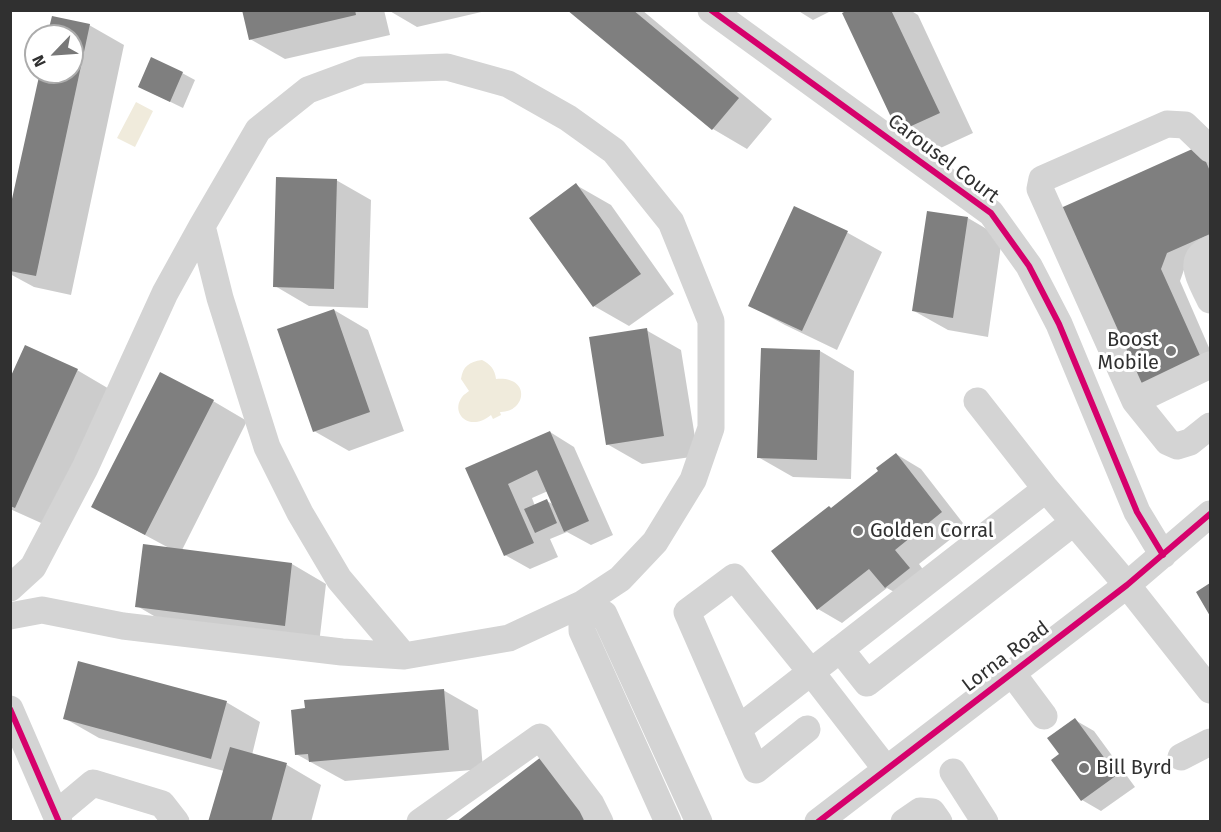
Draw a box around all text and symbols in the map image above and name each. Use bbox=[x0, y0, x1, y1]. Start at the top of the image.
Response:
north arrow bbox=[24, 24, 84, 84]
text: N bbox=[28, 52, 50, 70]
street label: Carousel Court bbox=[883, 109, 1003, 209]
place label: Boost Mobile bbox=[1098, 328, 1159, 375]
marker: Boost Mobile bbox=[1164, 344, 1178, 358]
place label: Golden Corral bbox=[870, 519, 994, 543]
marker: Golden Corral bbox=[851, 524, 865, 538]
street label: Lorna Road bbox=[958, 616, 1054, 698]
place label: Bill Byrd bbox=[1096, 756, 1172, 780]
marker: Bill Byrd bbox=[1077, 761, 1091, 775]

